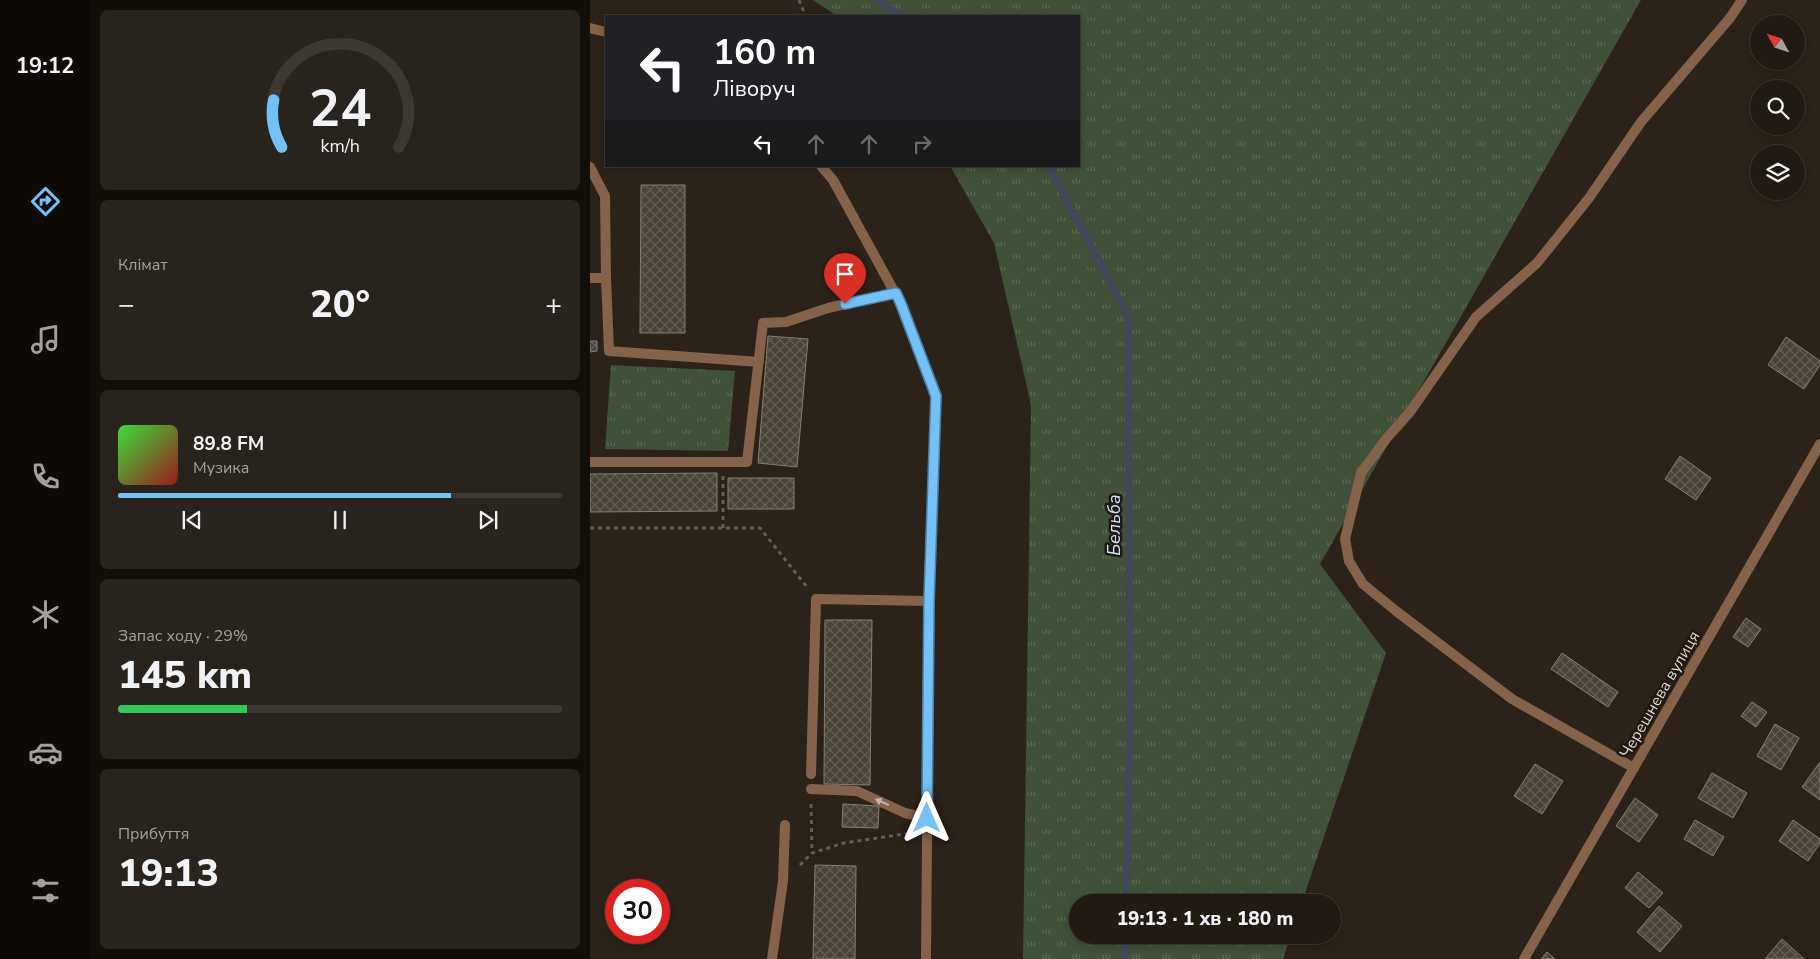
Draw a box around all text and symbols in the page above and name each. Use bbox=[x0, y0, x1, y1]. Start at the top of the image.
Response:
north arrow bbox=[1750, 15, 1805, 70]
map controls bbox=[1750, 15, 1805, 200]
text: 160 m bbox=[713, 29, 816, 76]
icon: left bbox=[630, 35, 695, 100]
text: 19:12 bbox=[16, 51, 74, 81]
text: 24 bbox=[309, 73, 371, 144]
text: Ліворуч bbox=[713, 74, 796, 104]
button: search bbox=[1750, 80, 1805, 135]
icon: left bbox=[749, 130, 777, 158]
icon: ahead bbox=[802, 130, 830, 158]
icon: ahead bbox=[855, 130, 883, 158]
icon: right bbox=[908, 130, 936, 158]
text: km/h bbox=[320, 134, 360, 158]
button: layers bbox=[1750, 145, 1805, 200]
icon: directions bbox=[28, 184, 63, 219]
pin bbox=[824, 253, 866, 304]
text: Клімат bbox=[118, 254, 168, 276]
icon: arrive bbox=[831, 260, 859, 288]
text: 20° bbox=[310, 279, 370, 330]
text: − bbox=[118, 286, 135, 324]
text: + bbox=[545, 286, 562, 324]
icon: music bbox=[28, 322, 63, 357]
text: 89.8 FM bbox=[193, 431, 264, 457]
text: Музика bbox=[193, 457, 249, 479]
icon: phone bbox=[28, 459, 63, 494]
water label: Бельба bbox=[1102, 494, 1126, 556]
icon: previous bbox=[178, 506, 206, 534]
icon: pause bbox=[326, 506, 354, 534]
icon: next bbox=[474, 506, 502, 534]
icon: climate bbox=[28, 597, 63, 632]
text: Запас ходу · 29% bbox=[118, 625, 248, 647]
street label: Черешнева вулиця bbox=[1614, 627, 1705, 762]
text: 145 km bbox=[118, 650, 252, 701]
icon: car bbox=[28, 735, 63, 770]
position arrow bbox=[900, 791, 952, 843]
one-way arrow bbox=[875, 798, 889, 806]
text: Прибуття bbox=[118, 823, 189, 845]
text: 19:13 bbox=[118, 848, 219, 899]
icon: filters bbox=[28, 873, 63, 908]
speed limit sign: 30 bbox=[605, 879, 670, 944]
text: 19:13 · 1 хв · 180 m bbox=[1117, 906, 1293, 932]

